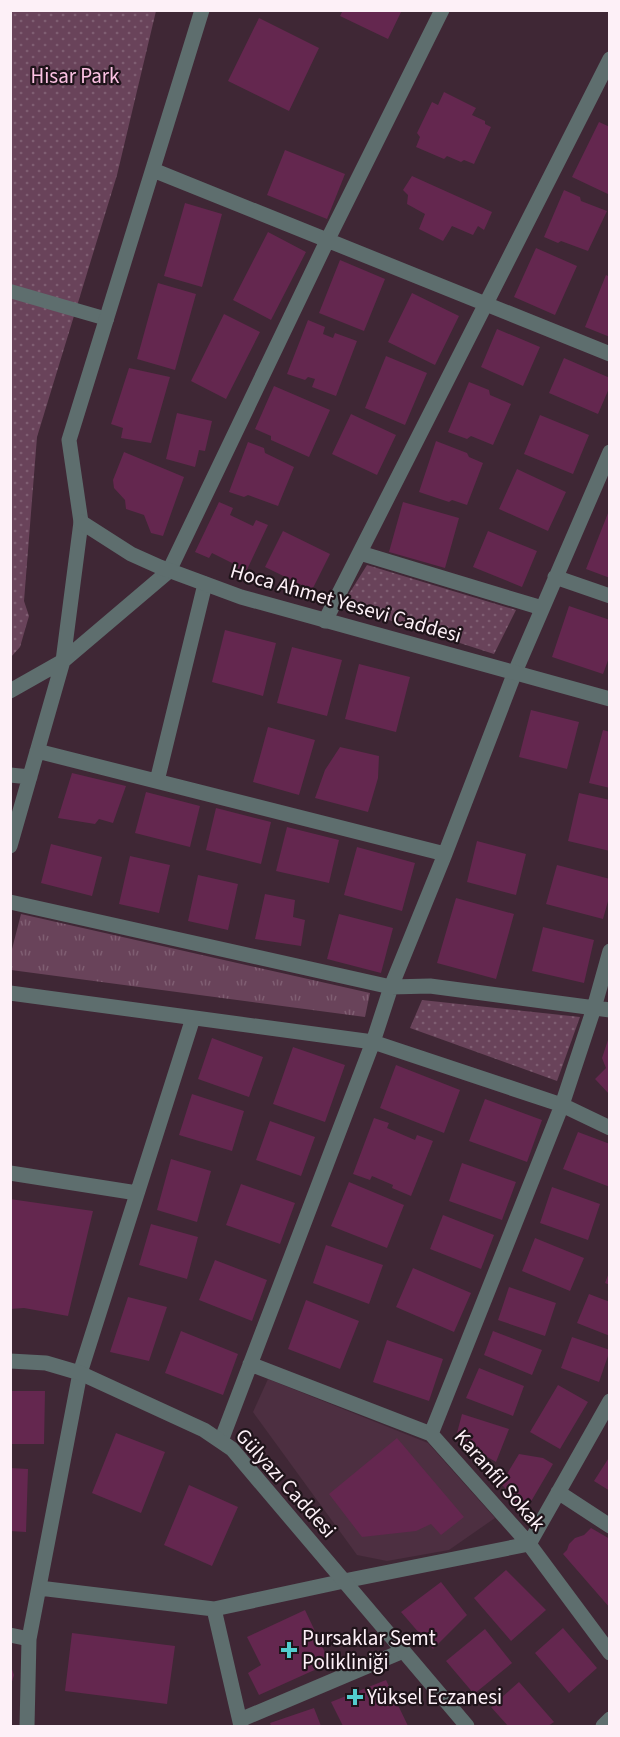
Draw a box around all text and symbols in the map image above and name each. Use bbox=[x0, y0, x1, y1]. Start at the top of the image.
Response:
park label: Hisar Park bbox=[31, 61, 120, 91]
street label: Hoca Ahmet Yesevi Caddesi bbox=[227, 556, 465, 650]
street label: Gülyazı Caddesi bbox=[229, 1422, 343, 1544]
street label: Karanfil Sokak bbox=[447, 1423, 553, 1538]
place label: Pursaklar Semt Polikliniği bbox=[302, 1623, 436, 1677]
marker: Pursaklar Semt Polikliniği bbox=[280, 1641, 298, 1659]
place label: Yüksel Eczanesi bbox=[366, 1682, 502, 1712]
marker: Yüksel Eczanesi bbox=[348, 1690, 362, 1704]

